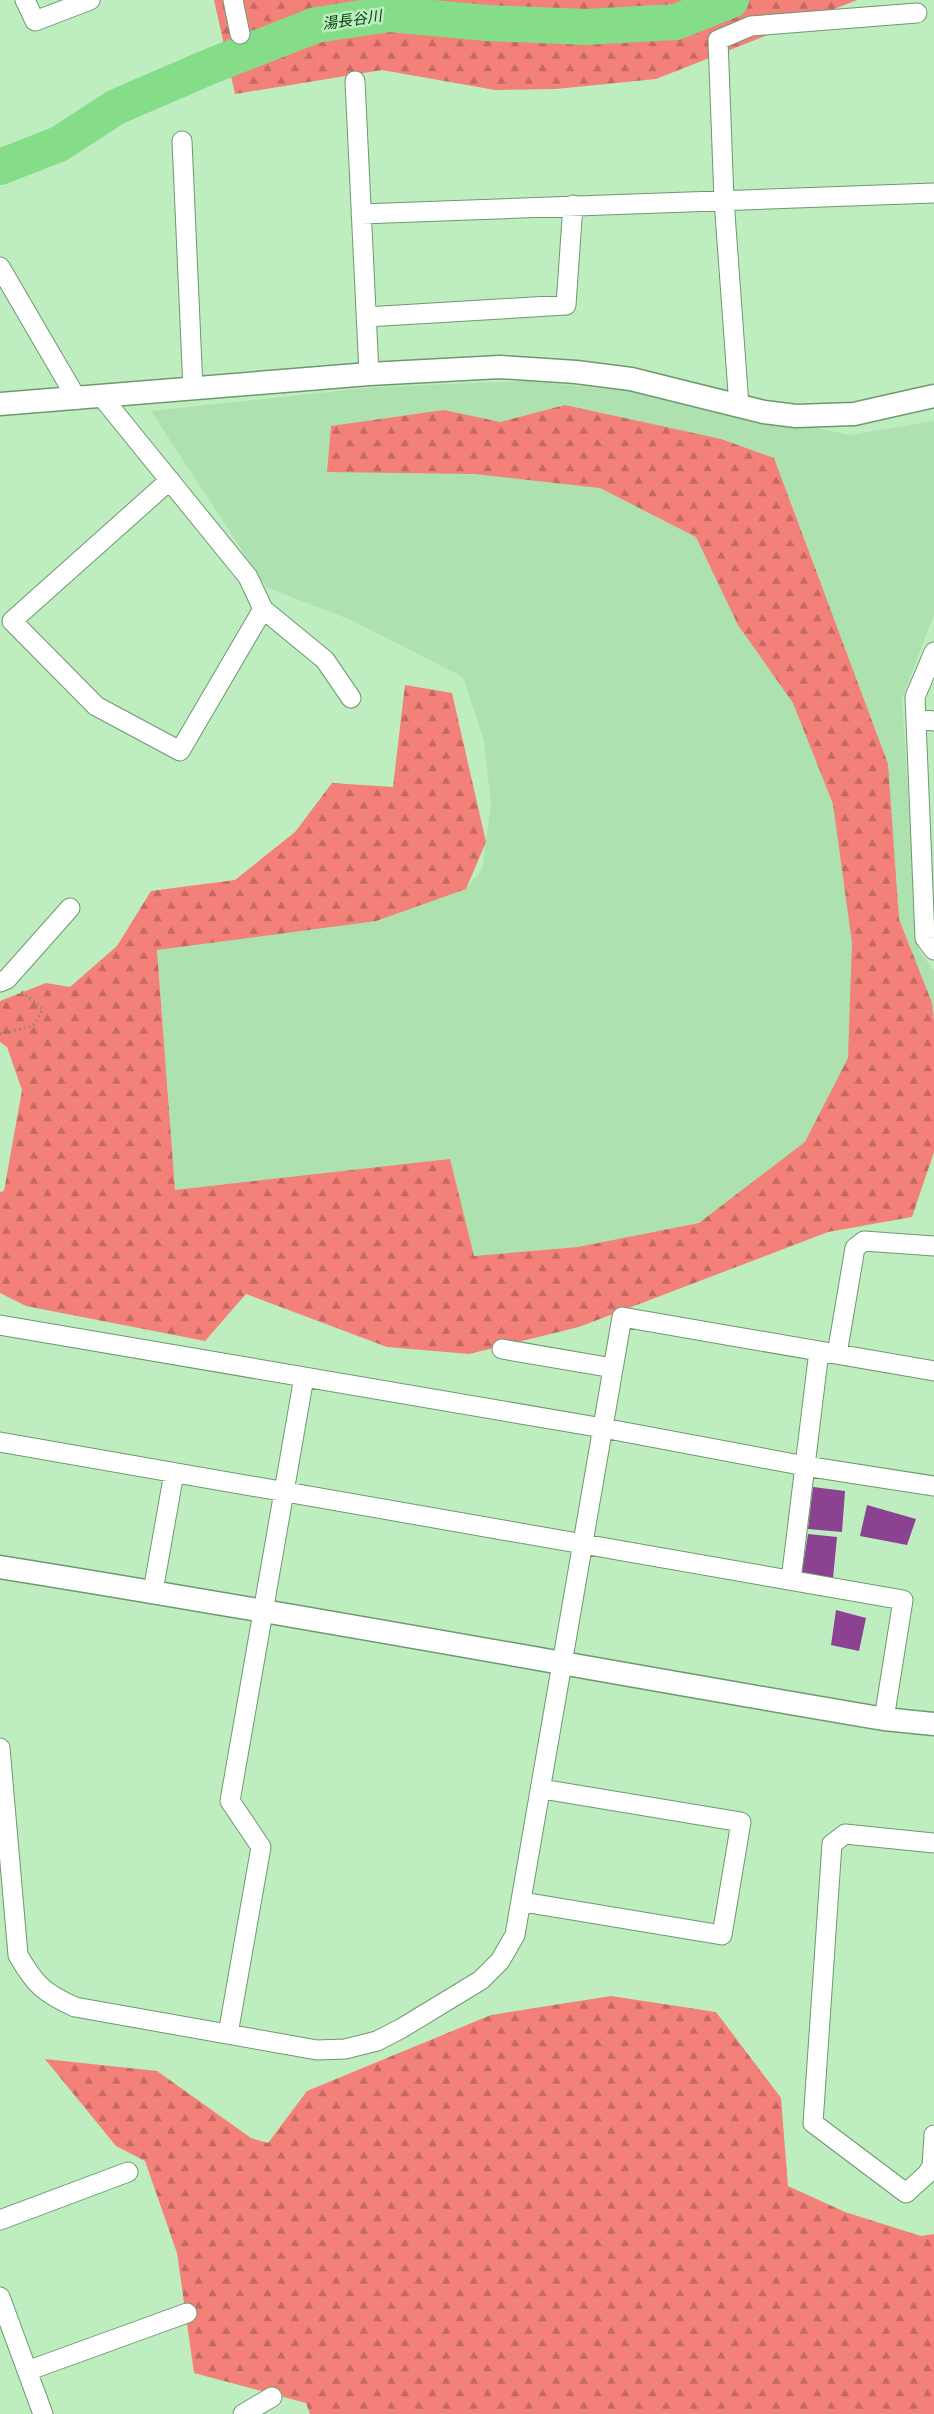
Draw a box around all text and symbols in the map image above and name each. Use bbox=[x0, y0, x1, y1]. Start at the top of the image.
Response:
water label: 湯長谷川 bbox=[321, 6, 385, 33]

